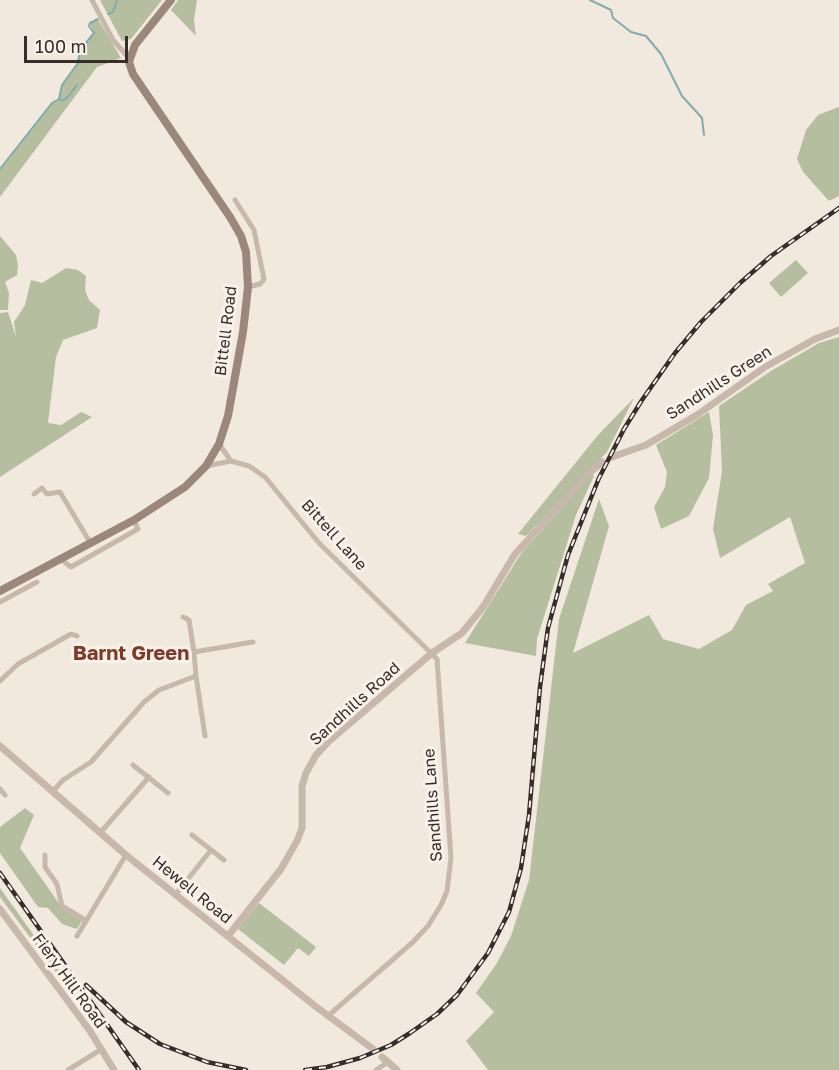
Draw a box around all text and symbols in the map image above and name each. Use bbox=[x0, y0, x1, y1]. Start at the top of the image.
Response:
scale bar bbox=[27, 24, 130, 62]
text: 100 m bbox=[35, 35, 86, 57]
street label: Bittell Road bbox=[211, 285, 241, 377]
street label: Sandhills Green bbox=[663, 342, 775, 424]
street label: Bittell Lane bbox=[297, 496, 371, 574]
district label: Barnt Green bbox=[73, 642, 189, 666]
street label: Sandhills Road bbox=[306, 658, 404, 750]
street label: Sandhills Lane bbox=[419, 748, 447, 862]
street label: Hewell Road bbox=[148, 852, 236, 928]
street label: Fiery Hill Road bbox=[28, 930, 110, 1032]

